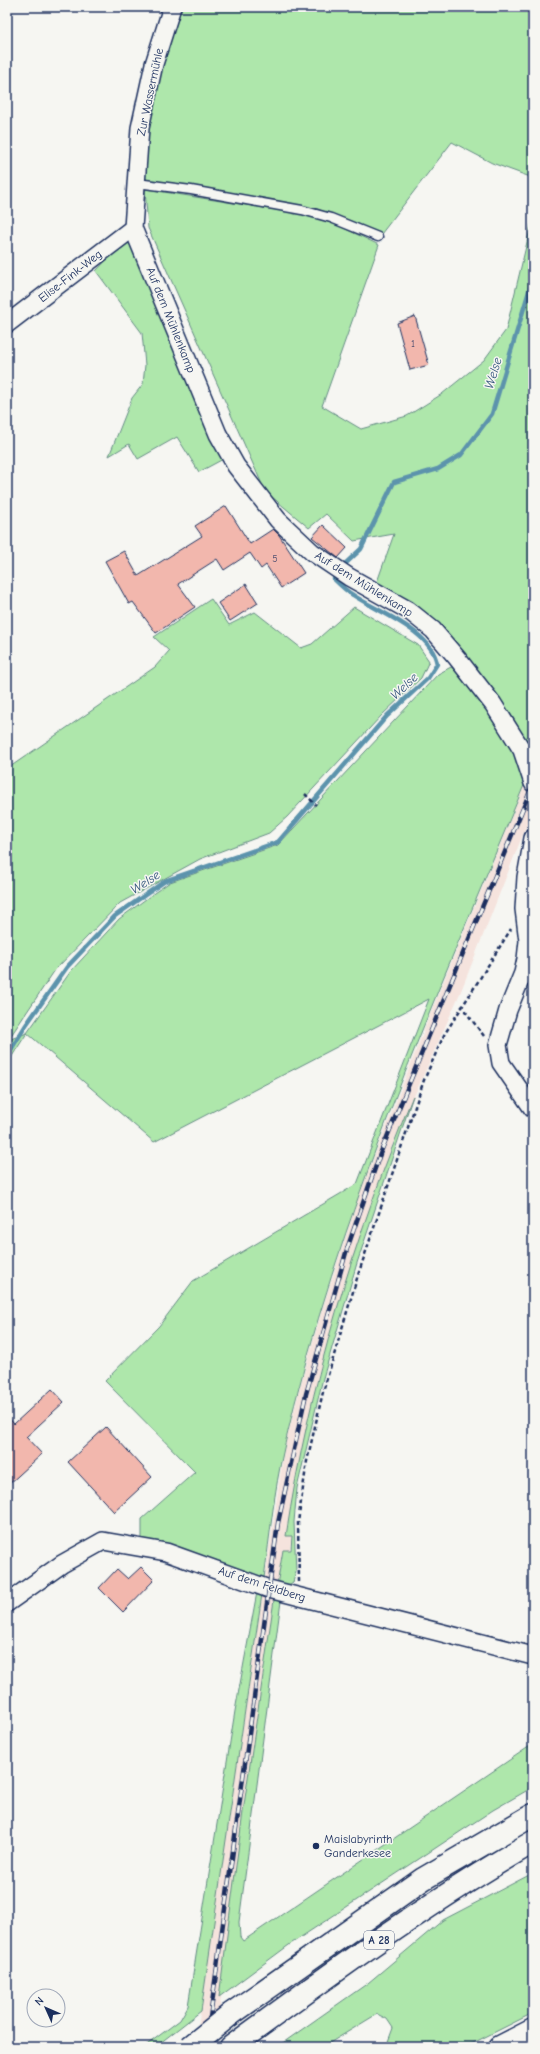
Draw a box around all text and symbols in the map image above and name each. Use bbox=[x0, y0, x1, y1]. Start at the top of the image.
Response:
street label: Zur Wassermühle bbox=[134, 47, 166, 137]
street label: Elise-Fink-Weg bbox=[35, 247, 105, 305]
street label: Auf dem Mühlenkamp bbox=[143, 265, 199, 375]
house number: 1 bbox=[411, 338, 415, 350]
water label: Welse bbox=[481, 355, 505, 391]
street label: Auf dem Mühlenkamp bbox=[312, 548, 416, 620]
house number: 5 bbox=[272, 553, 278, 565]
water label: Welse bbox=[387, 669, 421, 702]
water label: Welse bbox=[127, 867, 163, 897]
street label: Auf dem Feldberg bbox=[216, 1563, 308, 1605]
place label: Maislabyrinth Ganderkesee bbox=[324, 1832, 393, 1860]
marker: Maislabyrinth Ganderkesee bbox=[311, 1841, 321, 1851]
road number: A 28 bbox=[364, 1931, 394, 1949]
north arrow bbox=[26, 1988, 66, 2028]
text: N bbox=[32, 1994, 46, 2008]

